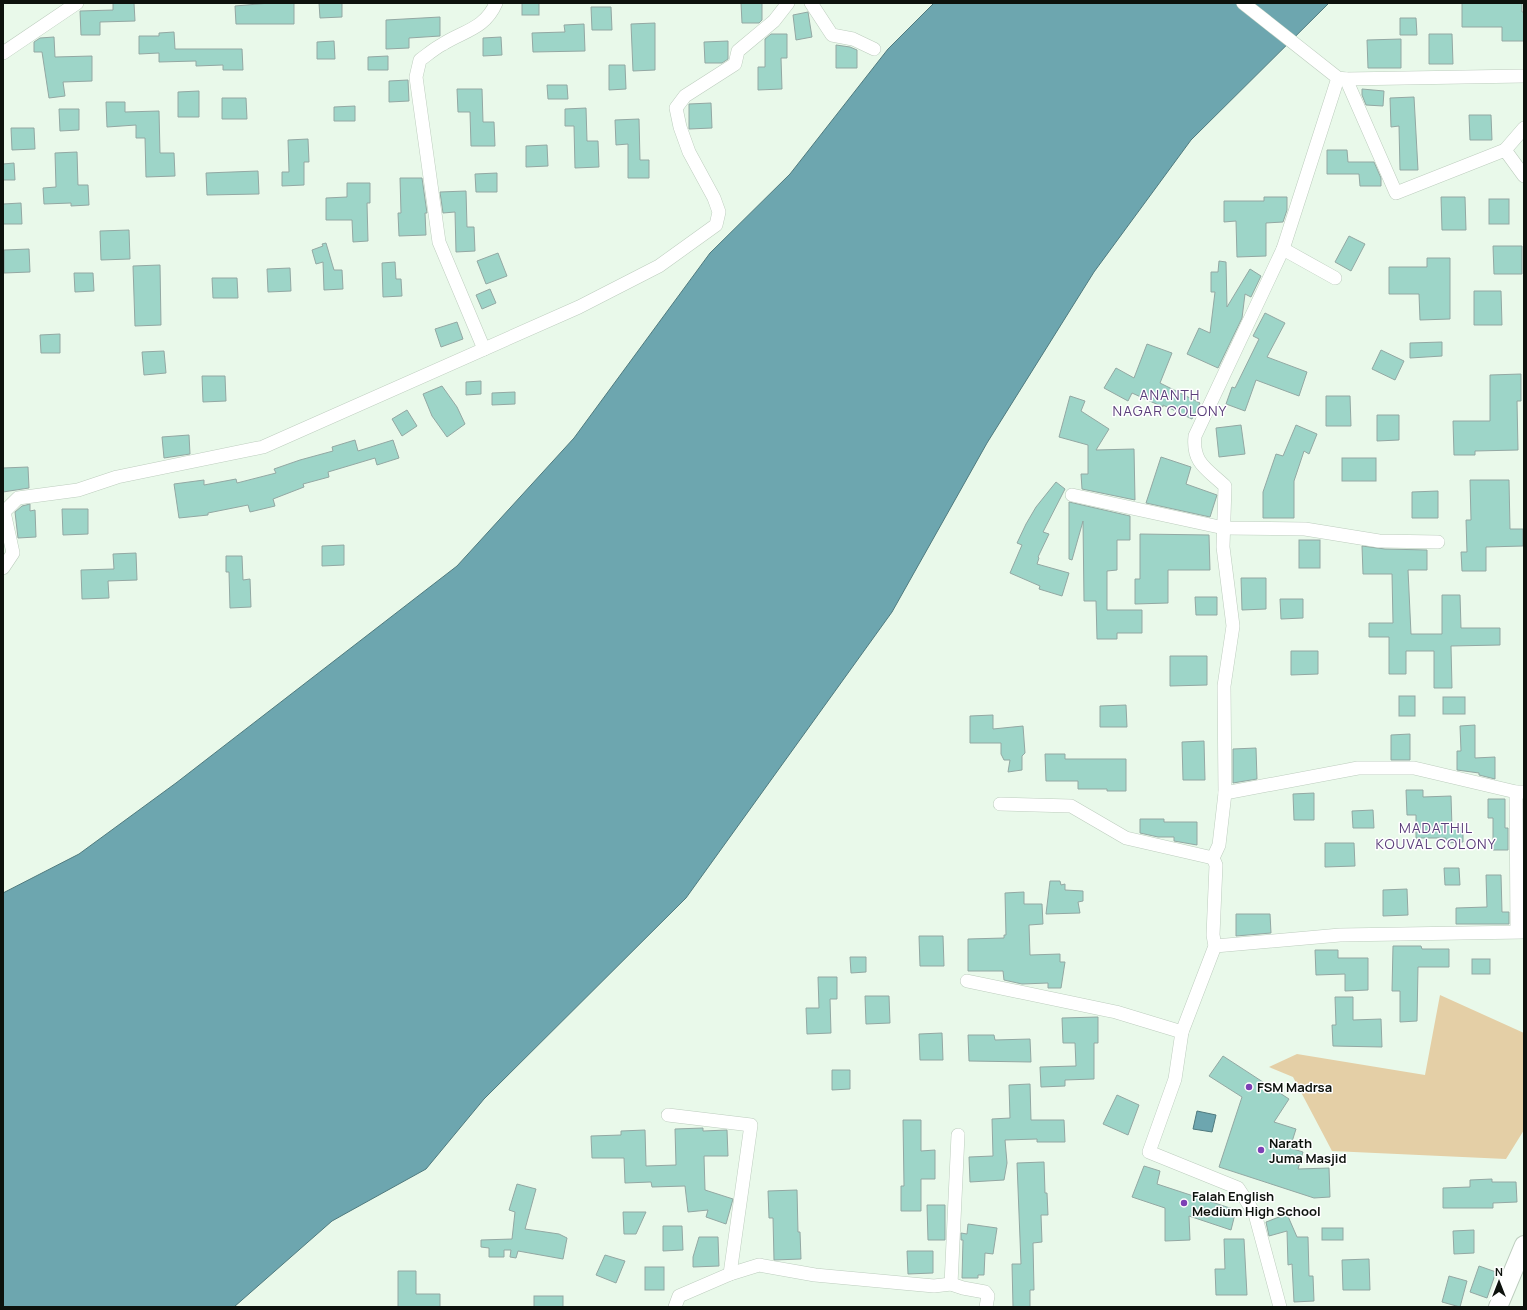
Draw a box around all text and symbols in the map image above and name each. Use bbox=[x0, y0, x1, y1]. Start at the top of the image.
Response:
district label: ANANTH NAGAR COLONY bbox=[1113, 385, 1227, 420]
district label: MADATHIL KOUVAL COLONY bbox=[1376, 818, 1496, 853]
place label: FSM Madrsa bbox=[1257, 1078, 1332, 1096]
marker: FSM Madrsa bbox=[1244, 1082, 1254, 1092]
place label: Narath Juma Masjid bbox=[1269, 1134, 1346, 1167]
marker: Narath Juma Masjid bbox=[1256, 1145, 1266, 1155]
place label: Falah English Medium High School bbox=[1192, 1187, 1321, 1220]
marker: Falah English Medium High School bbox=[1179, 1198, 1189, 1208]
north arrow bbox=[1479, 1262, 1519, 1302]
text: N bbox=[1495, 1264, 1503, 1279]

